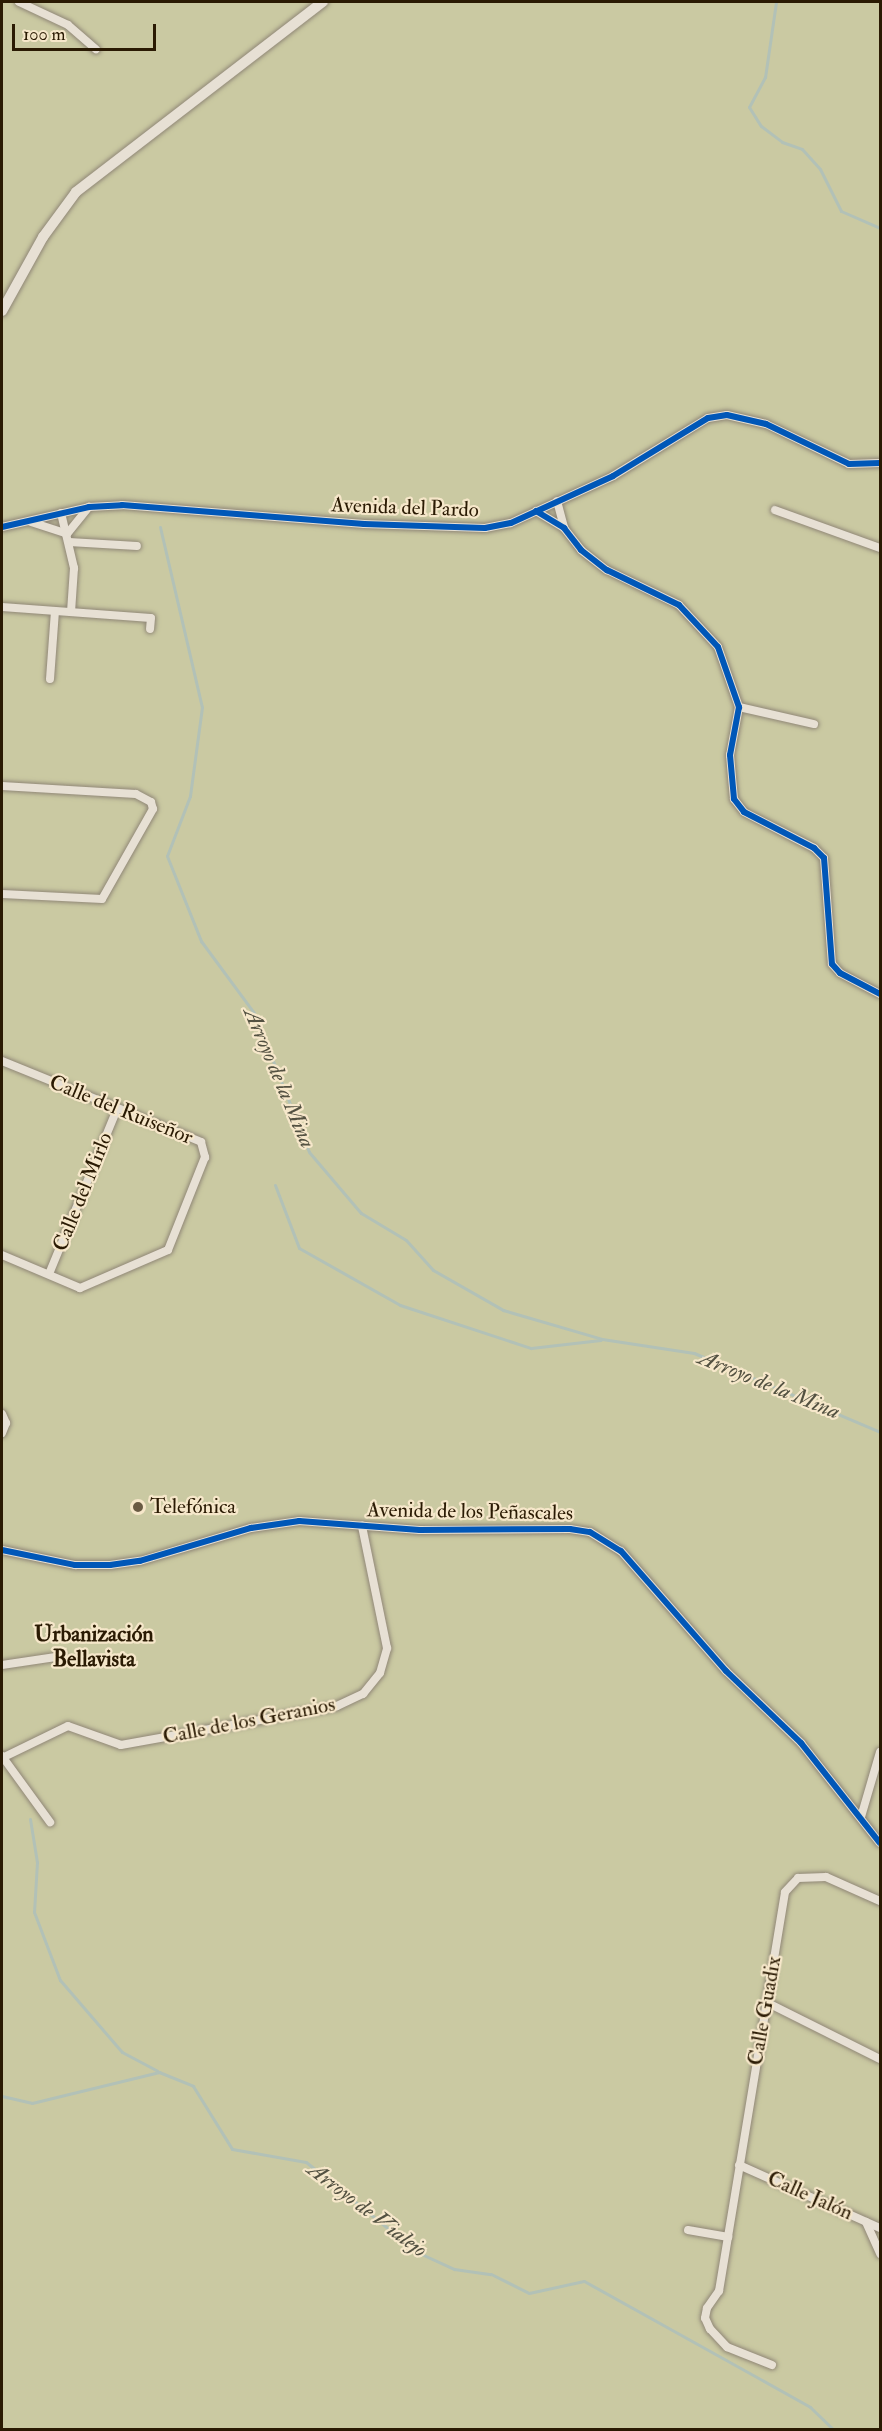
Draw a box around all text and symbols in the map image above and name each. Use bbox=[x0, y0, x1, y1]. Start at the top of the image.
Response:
scale bar bbox=[15, 12, 159, 50]
text: 100 m bbox=[23, 23, 66, 46]
street label: Avenida del Pardo bbox=[331, 493, 479, 523]
water label: Arroyo de la Mina bbox=[238, 1004, 320, 1152]
street label: Calle del Ruiseñor bbox=[46, 1070, 196, 1150]
street label: Calle del Mirlo bbox=[48, 1129, 118, 1255]
water label: Arroyo de la Mina bbox=[695, 1345, 843, 1425]
place label: Telefónica bbox=[150, 1494, 236, 1520]
street label: Avenida de los Peñascales bbox=[367, 1498, 573, 1526]
marker: Telefónica bbox=[131, 1500, 145, 1514]
district label: Urbanización Bellavista bbox=[34, 1621, 154, 1672]
street label: Calle de los Geranios bbox=[161, 1692, 337, 1750]
street label: Calle Guadix bbox=[743, 1955, 787, 2067]
water label: Arroyo de Vialejo bbox=[302, 2156, 432, 2264]
street label: Calle Jalón bbox=[763, 2166, 857, 2226]

